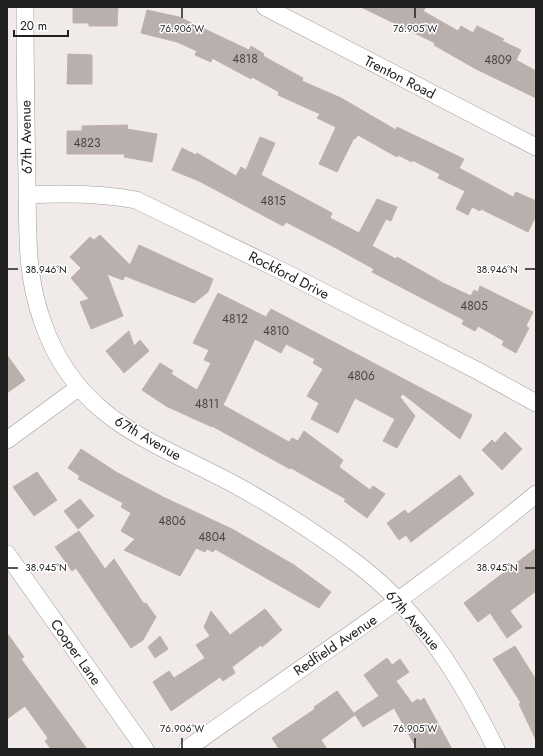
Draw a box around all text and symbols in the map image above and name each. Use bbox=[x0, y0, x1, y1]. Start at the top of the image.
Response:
scale bar bbox=[14, 12, 68, 38]
text: 20 m bbox=[20, 17, 47, 35]
text: 76.906°W bbox=[160, 21, 204, 36]
text: 76.905°W bbox=[393, 21, 437, 36]
house number: 4818 bbox=[232, 50, 258, 68]
street label: Trenton Road bbox=[361, 51, 439, 103]
house number: 4809 bbox=[484, 51, 512, 69]
street label: 67th Avenue bbox=[15, 100, 37, 174]
house number: 4823 bbox=[74, 134, 101, 152]
house number: 4815 bbox=[260, 192, 286, 210]
street label: Rockford Drive bbox=[245, 246, 333, 304]
text: 38.946°N bbox=[25, 262, 67, 277]
text: 38.946°N bbox=[476, 262, 518, 277]
house number: 4805 bbox=[460, 297, 488, 315]
house number: 4812 bbox=[222, 310, 248, 328]
house number: 4810 bbox=[263, 322, 289, 340]
house number: 4806 bbox=[347, 367, 375, 385]
house number: 4811 bbox=[195, 395, 219, 413]
street label: 67th Avenue bbox=[111, 411, 185, 465]
house number: 4806 bbox=[158, 512, 186, 530]
house number: 4804 bbox=[198, 528, 226, 546]
text: 38.945°N bbox=[25, 560, 67, 575]
text: 38.945°N bbox=[476, 560, 518, 575]
street label: 67th Avenue bbox=[381, 586, 445, 654]
street label: Redfield Avenue bbox=[289, 610, 381, 680]
street label: Cooper Lane bbox=[46, 615, 106, 689]
text: 76.906°W bbox=[160, 721, 204, 736]
text: 76.905°W bbox=[393, 721, 437, 736]

